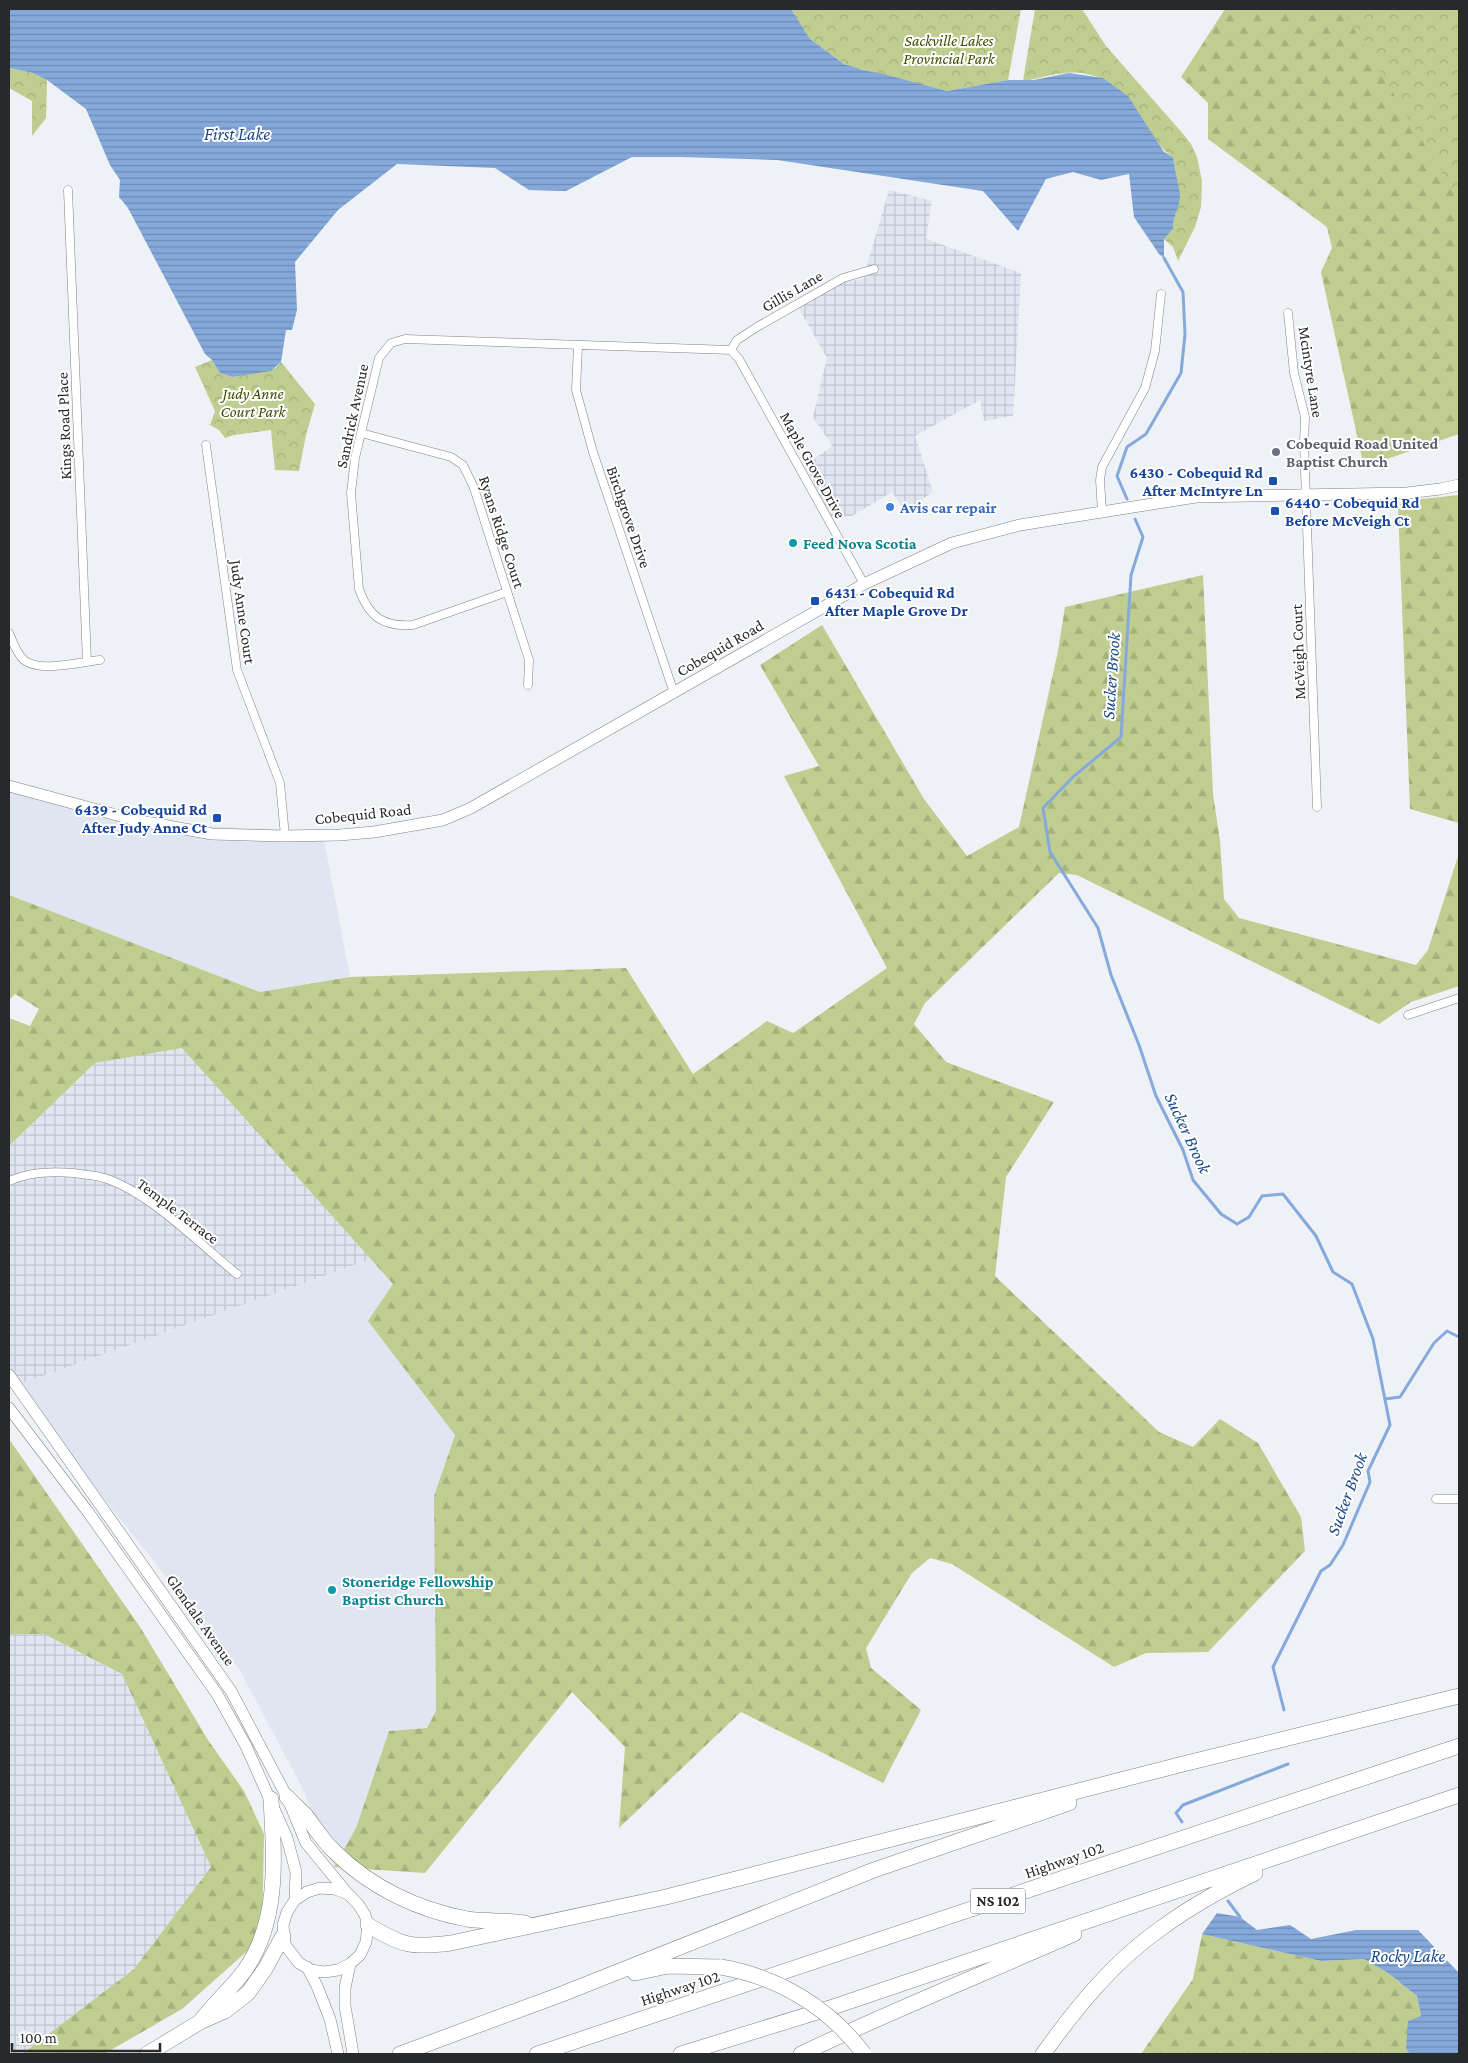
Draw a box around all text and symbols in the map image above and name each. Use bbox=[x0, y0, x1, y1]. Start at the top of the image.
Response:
park label: Sackville Lakes Provincial Park bbox=[903, 32, 996, 67]
water label: First Lake bbox=[204, 124, 270, 144]
street label: Gillis Lane bbox=[759, 267, 825, 315]
street label: Mcintyre Lane bbox=[1294, 325, 1327, 419]
street label: Sandrick Avenue bbox=[333, 362, 371, 470]
street label: Kings Road Place bbox=[54, 372, 75, 480]
park label: Judy Anne Court Park bbox=[219, 385, 287, 420]
street label: Maple Grove Drive bbox=[776, 409, 849, 522]
place label: Cobequid Road United Baptist Church bbox=[1286, 435, 1438, 470]
marker: Cobequid Road United Baptist Church bbox=[1270, 446, 1282, 458]
street label: Birchgrove Drive bbox=[603, 464, 654, 570]
place label: 6430 - Cobequid Rd After McIntyre Ln bbox=[1130, 464, 1263, 499]
street label: Ryans Ridge Court bbox=[475, 474, 528, 591]
marker: 6430 - Cobequid Rd After McIntyre Ln bbox=[1267, 475, 1279, 487]
place label: 6440 - Cobequid Rd Before McVeigh Ct bbox=[1285, 494, 1420, 529]
place label: Avis car repair bbox=[899, 499, 997, 516]
marker: Avis car repair bbox=[884, 501, 896, 513]
marker: 6440 - Cobequid Rd Before McVeigh Ct bbox=[1269, 505, 1281, 517]
place label: Feed Nova Scotia bbox=[803, 535, 917, 552]
marker: Feed Nova Scotia bbox=[787, 537, 799, 549]
street label: Judy Anne Court bbox=[226, 557, 259, 666]
place label: 6431 - Cobequid Rd After Maple Grove Dr bbox=[824, 584, 968, 619]
marker: 6431 - Cobequid Rd After Maple Grove Dr bbox=[809, 595, 821, 607]
street label: McVeigh Court bbox=[1288, 603, 1309, 700]
street label: Cobequid Road bbox=[674, 616, 767, 681]
water label: Sucker Brook bbox=[1098, 631, 1124, 720]
street label: Cobequid Road bbox=[314, 800, 413, 829]
place label: 6439 - Cobequid Rd After Judy Anne Ct bbox=[75, 801, 207, 836]
marker: 6439 - Cobequid Rd After Judy Anne Ct bbox=[211, 812, 223, 824]
water label: Sucker Brook bbox=[1161, 1089, 1216, 1178]
street label: Temple Terrace bbox=[133, 1175, 222, 1248]
water label: Sucker Brook bbox=[1323, 1449, 1372, 1538]
street label: Glendale Avenue bbox=[163, 1571, 239, 1669]
place label: Stoneridge Fellowship Baptist Church bbox=[342, 1573, 494, 1608]
marker: Stoneridge Fellowship Baptist Church bbox=[326, 1584, 338, 1596]
street label: Highway 102 bbox=[1022, 1838, 1106, 1882]
road number: NS 102 bbox=[970, 1888, 1026, 1914]
water label: Rocky Lake bbox=[1371, 1946, 1445, 1966]
street label: Highway 102 bbox=[638, 1967, 722, 2010]
scale bar bbox=[12, 2020, 160, 2052]
text: 100 m bbox=[20, 2030, 57, 2046]

